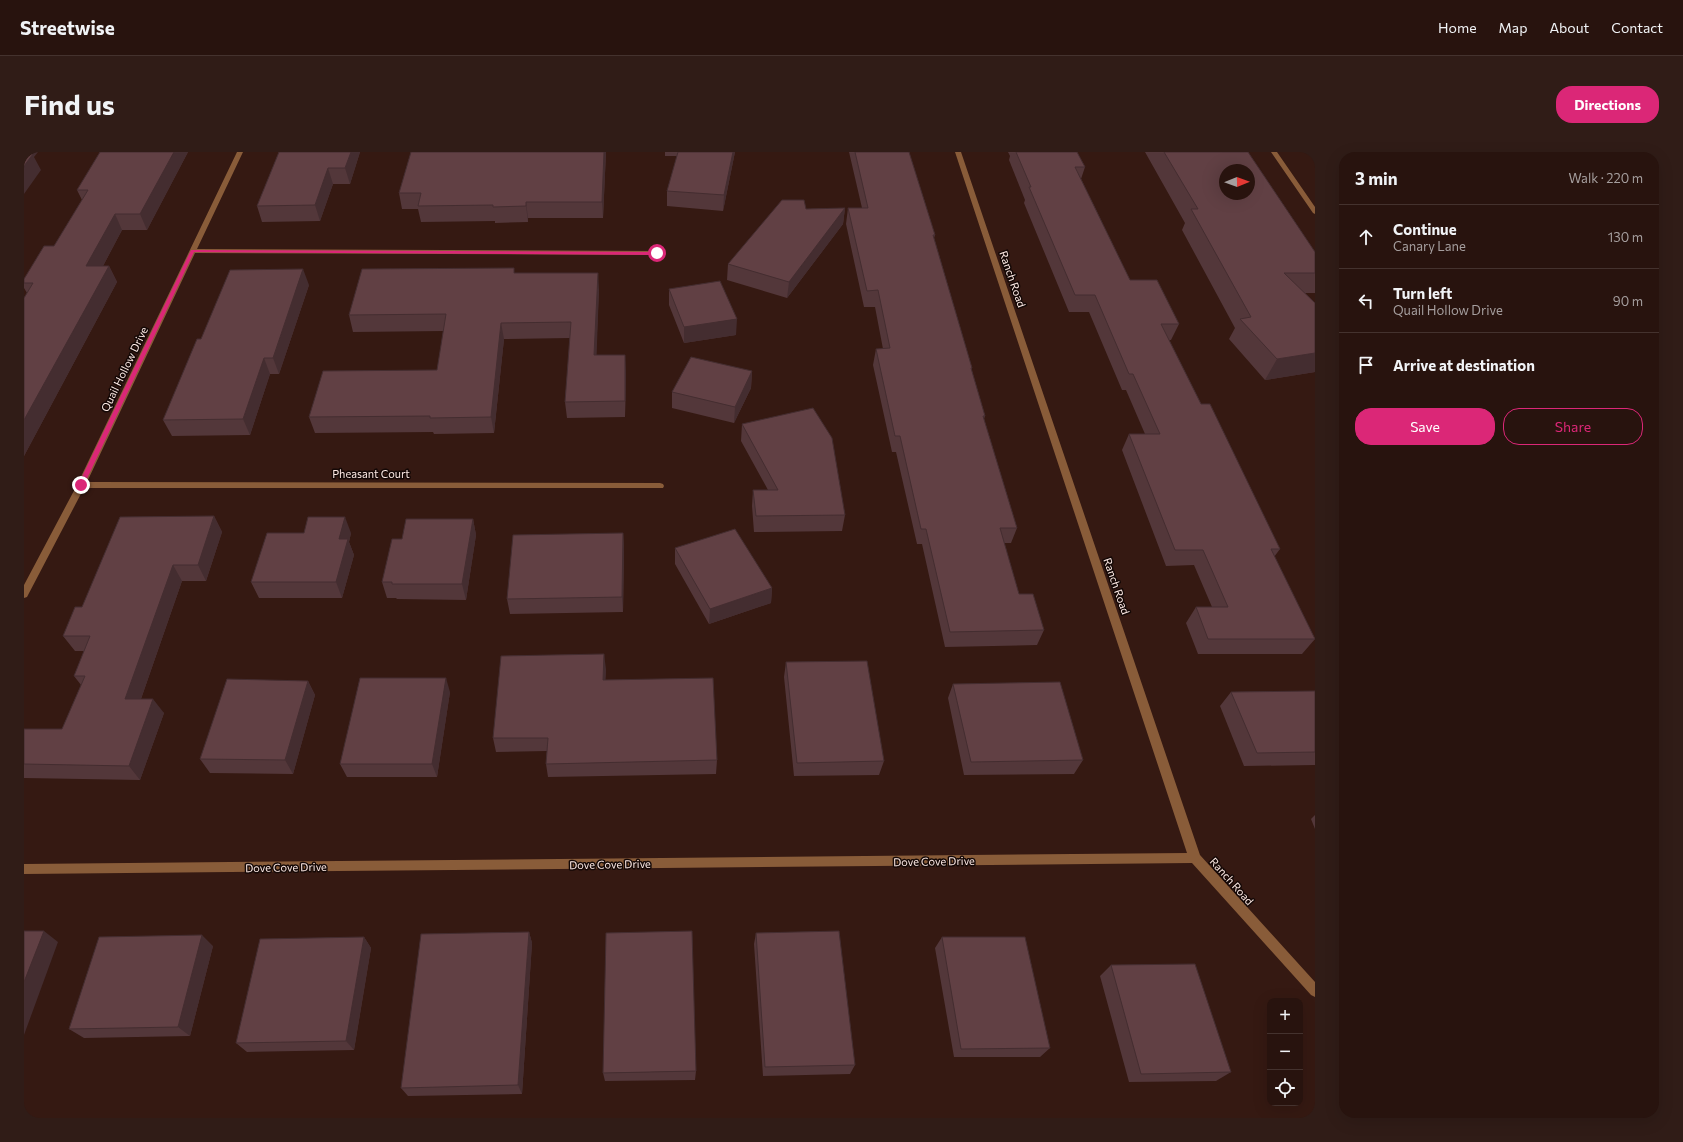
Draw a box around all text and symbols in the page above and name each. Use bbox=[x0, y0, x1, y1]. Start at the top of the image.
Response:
text: Streetwise bbox=[20, 16, 115, 39]
text: Home bbox=[1438, 19, 1477, 36]
text: Map bbox=[1499, 19, 1527, 36]
text: About bbox=[1549, 19, 1589, 36]
text: Contact bbox=[1611, 19, 1663, 36]
button: Directions bbox=[1556, 86, 1659, 123]
text: Find us bbox=[24, 87, 115, 121]
north arrow bbox=[1219, 164, 1255, 200]
text: 3 min bbox=[1355, 168, 1398, 189]
text: Walk · 220 m bbox=[1569, 170, 1643, 186]
text: Continue bbox=[1393, 220, 1457, 238]
icon: ahead bbox=[1355, 226, 1377, 248]
text: 130 m bbox=[1608, 229, 1643, 245]
text: Canary Lane bbox=[1393, 238, 1466, 254]
route start bbox=[648, 244, 666, 262]
street label: Ranch Road bbox=[997, 249, 1029, 309]
text: Turn left bbox=[1393, 284, 1452, 302]
icon: left bbox=[1355, 290, 1377, 312]
text: 90 m bbox=[1613, 293, 1643, 309]
text: Quail Hollow Drive bbox=[1393, 302, 1503, 318]
street label: Quail Hollow Drive bbox=[98, 324, 150, 414]
icon: arrive bbox=[1355, 354, 1377, 376]
text: Arrive at destination bbox=[1393, 356, 1535, 374]
button: Save bbox=[1355, 408, 1495, 445]
button: Share bbox=[1503, 408, 1643, 445]
street label: Pheasant Court bbox=[332, 467, 410, 480]
route end bbox=[72, 476, 90, 494]
street label: Ranch Road bbox=[1101, 556, 1133, 616]
street label: Dove Cove Drive bbox=[893, 854, 975, 868]
street label: Ranch Road bbox=[1207, 855, 1257, 907]
street label: Dove Cove Drive bbox=[569, 857, 651, 871]
street label: Dove Cove Drive bbox=[245, 860, 327, 874]
map controls bbox=[1267, 998, 1303, 1106]
button: + bbox=[1267, 998, 1303, 1034]
button: − bbox=[1267, 1034, 1303, 1070]
button: locate bbox=[1267, 1070, 1303, 1106]

